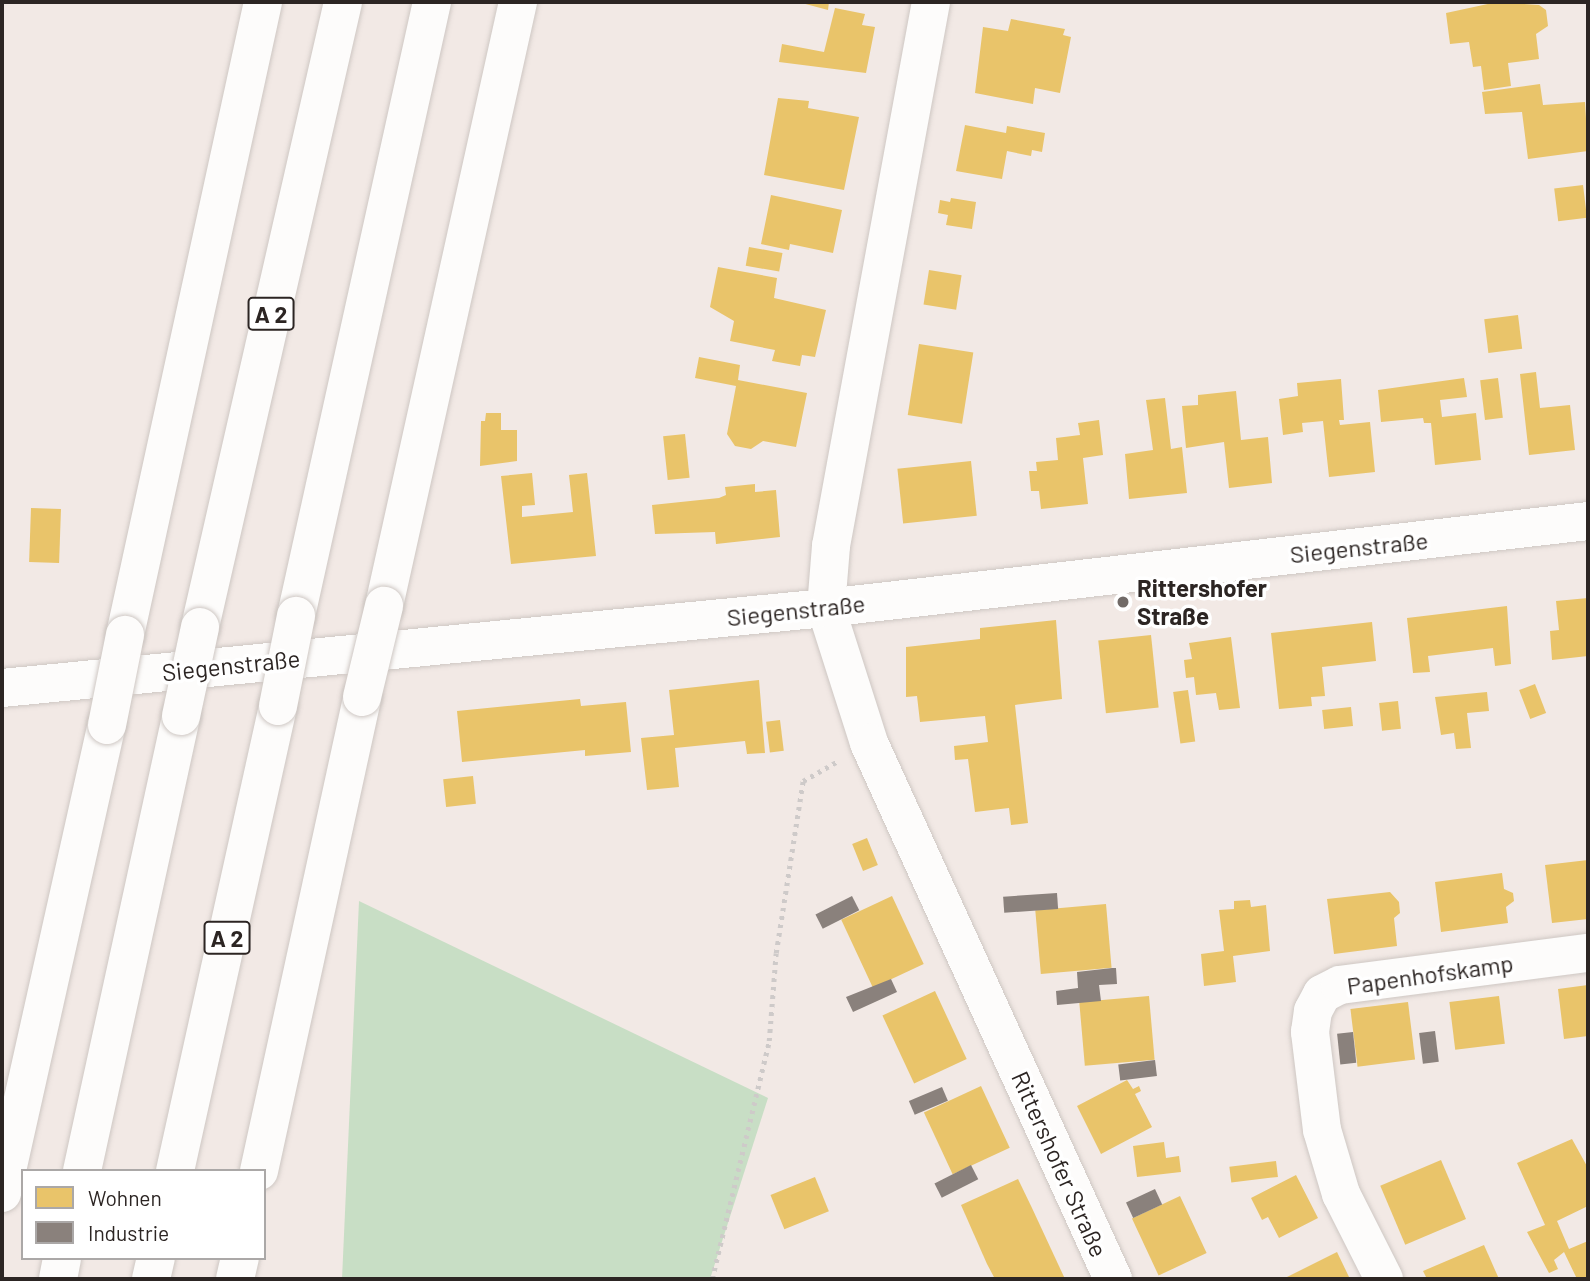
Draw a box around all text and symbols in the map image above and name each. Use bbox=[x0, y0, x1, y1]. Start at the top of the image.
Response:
road number: A 2 bbox=[246, 294, 296, 334]
street label: Siegenstraße bbox=[1288, 525, 1430, 569]
place label: Rittershofer Straße bbox=[1137, 574, 1267, 630]
street label: Siegenstraße bbox=[725, 588, 867, 632]
marker: Rittershofer Straße bbox=[1115, 594, 1131, 610]
street label: Siegenstraße bbox=[160, 643, 302, 687]
road number: A 2 bbox=[202, 918, 252, 958]
street label: Papenhofskamp bbox=[1345, 948, 1515, 1000]
street label: Rittershofer Straße bbox=[1006, 1067, 1114, 1261]
legend bbox=[21, 1169, 266, 1260]
text: Wohnen bbox=[88, 1185, 162, 1210]
text: Industrie bbox=[88, 1220, 169, 1245]

